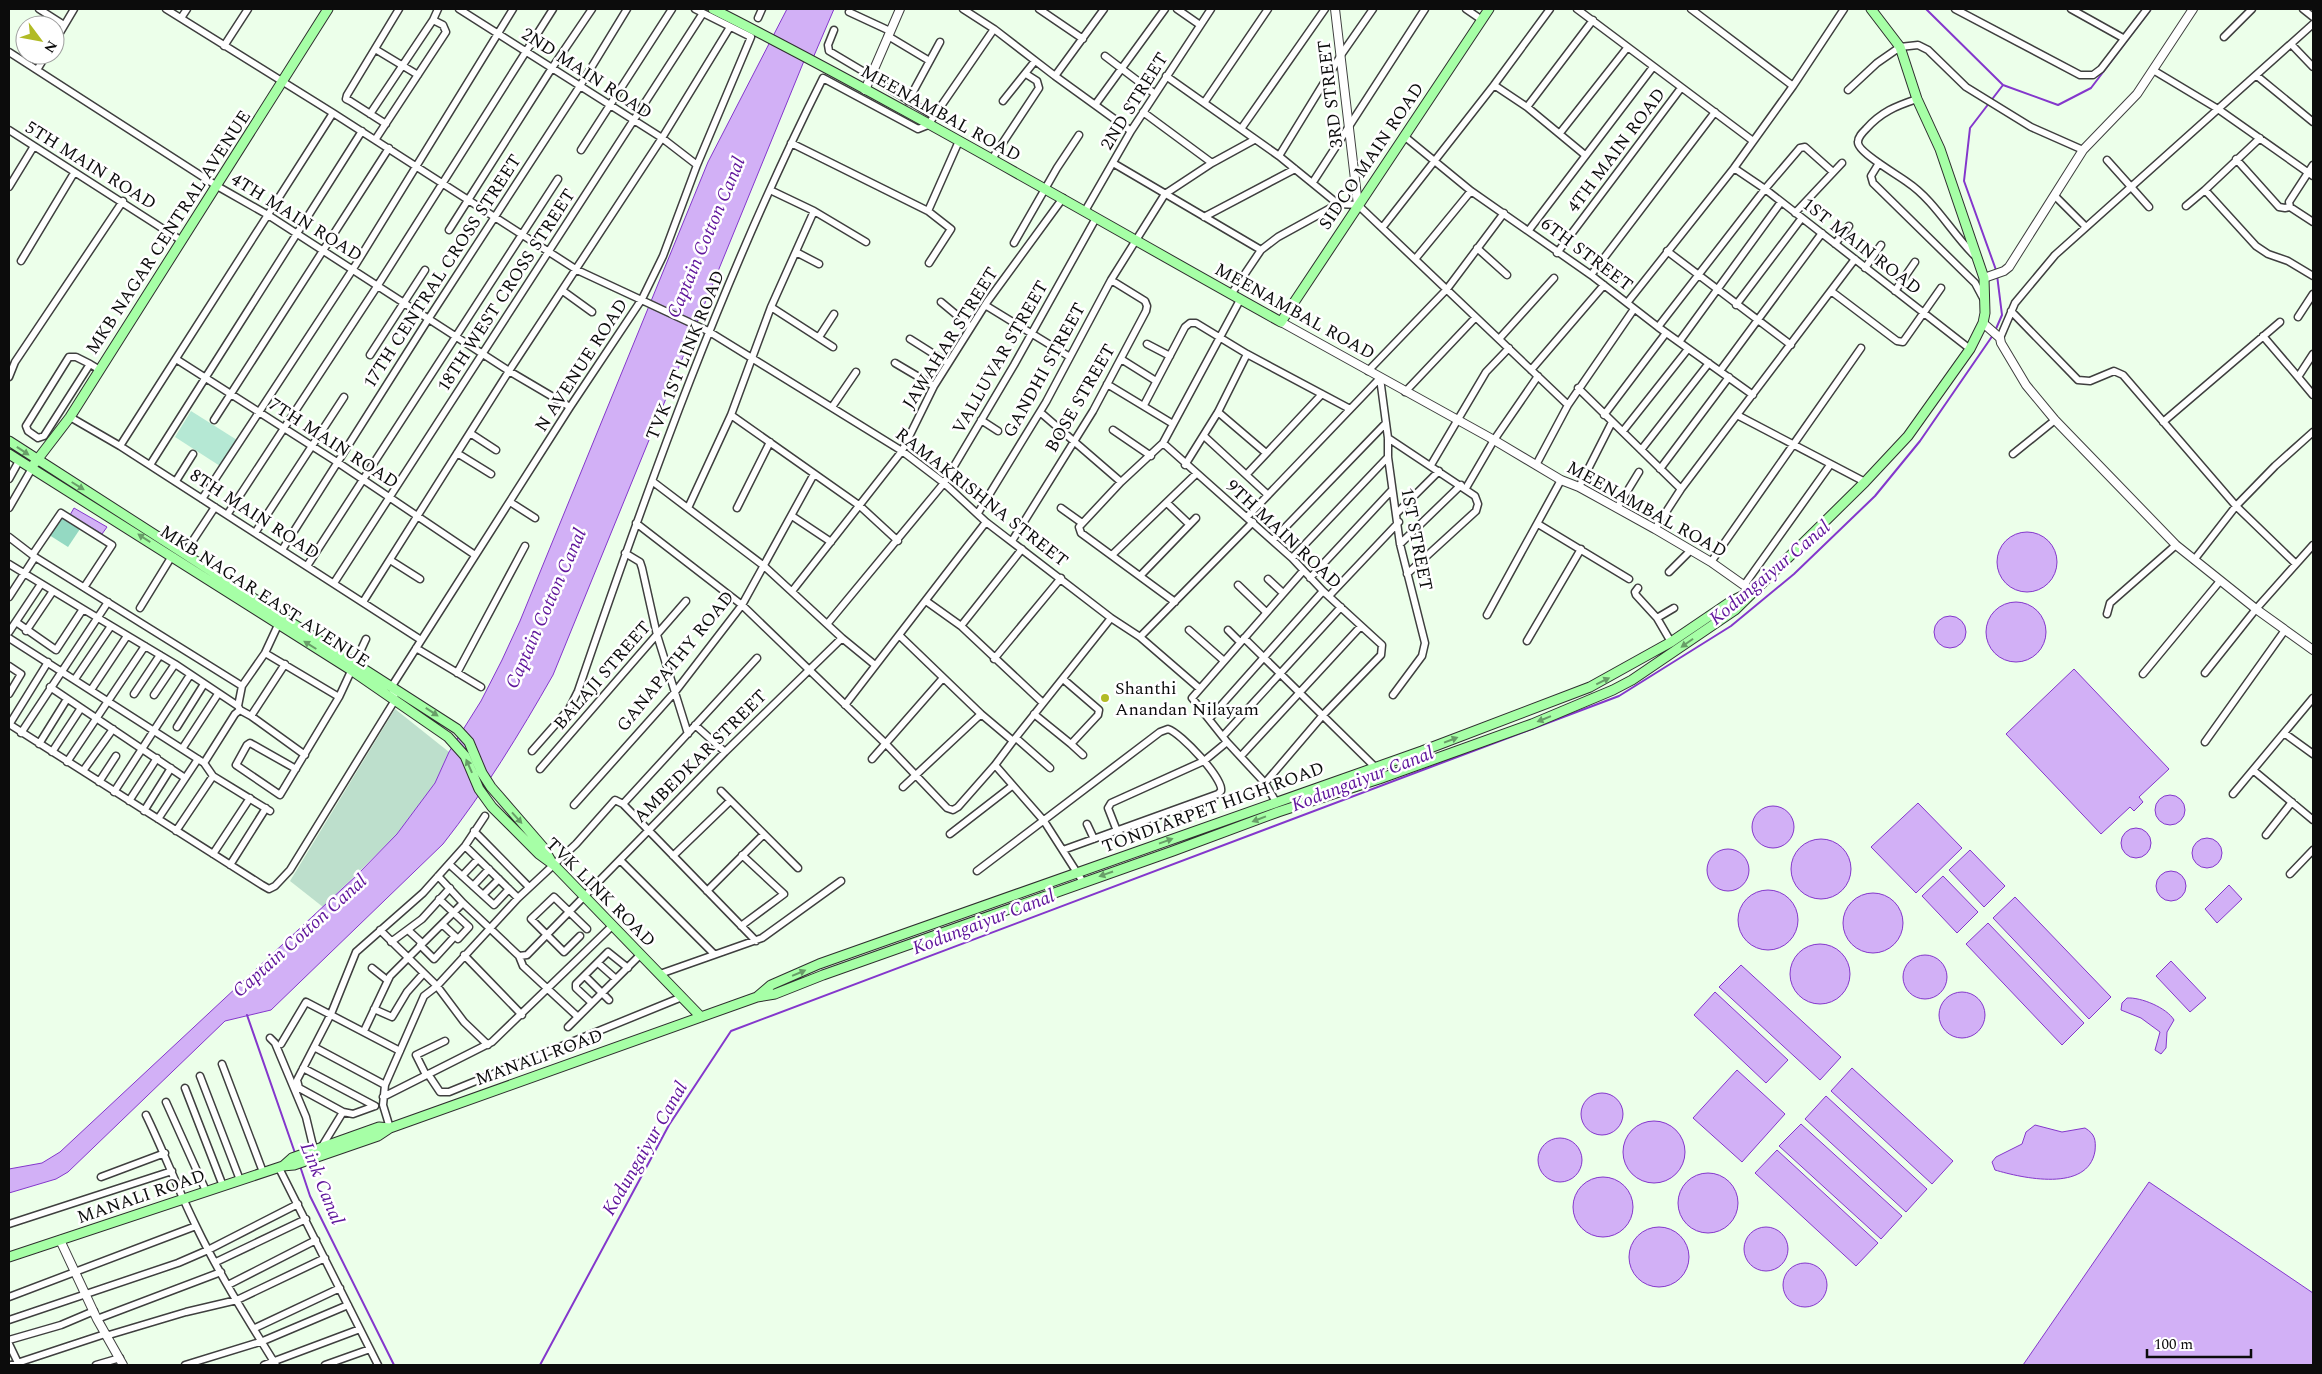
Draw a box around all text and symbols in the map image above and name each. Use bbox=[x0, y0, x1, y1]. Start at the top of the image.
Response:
north arrow bbox=[15, 15, 65, 65]
street label: 2ND MAIN ROAD bbox=[516, 21, 658, 126]
text: N bbox=[39, 36, 63, 57]
street label: 3RD STREET bbox=[1310, 38, 1351, 149]
street label: 2ND STREET bbox=[1094, 47, 1175, 155]
street label: MEENAMBAL ROAD bbox=[856, 58, 1026, 169]
street label: SIDCO MAIN ROAD bbox=[1312, 77, 1431, 235]
street label: 4TH MAIN ROAD bbox=[1560, 82, 1672, 218]
street label: MKB NAGAR CENTRAL AVENUE bbox=[79, 105, 258, 360]
street label: 5TH MAIN ROAD bbox=[20, 114, 162, 217]
street label: 17TH CENTRAL CROSS STREET bbox=[356, 149, 528, 394]
water label: Captain Cotton Canal bbox=[659, 152, 753, 323]
street label: 4TH MAIN ROAD bbox=[226, 166, 368, 269]
street label: 18TH WEST CROSS STREET bbox=[431, 183, 582, 397]
street label: 1ST MAIN ROAD bbox=[1796, 191, 1927, 302]
street label: 6TH STREET bbox=[1535, 211, 1639, 298]
street label: MEENAMBAL ROAD bbox=[1210, 256, 1380, 367]
street label: JAWAHAR STREET bbox=[896, 262, 1005, 415]
street label: TVK 1ST LINK ROAD bbox=[639, 266, 732, 444]
street label: VALLUVAR STREET bbox=[946, 276, 1055, 439]
street label: N AVENUE ROAD bbox=[528, 293, 635, 437]
street label: GANDHI STREET bbox=[996, 298, 1093, 443]
street label: BOSE STREET bbox=[1038, 339, 1122, 458]
street label: 7TH MAIN ROAD bbox=[263, 391, 404, 496]
street label: RAMAKRISHNA STREET bbox=[889, 421, 1074, 574]
one-way arrow bbox=[16, 446, 30, 455]
street label: MEENAMBAL ROAD bbox=[1562, 454, 1732, 565]
street label: 8TH MAIN ROAD bbox=[184, 462, 325, 567]
street label: 9TH MAIN ROAD bbox=[1220, 473, 1348, 595]
one-way arrow bbox=[71, 481, 85, 491]
street label: 1ST STREET bbox=[1393, 485, 1440, 593]
water label: Kodungaiyur Canal bbox=[1703, 514, 1837, 633]
street label: MKB NAGAR EAST AVENUE bbox=[154, 518, 375, 675]
water label: Captain Cotton Canal bbox=[498, 524, 595, 693]
one-way arrow bbox=[137, 533, 150, 543]
street label: GANAPATHY ROAD bbox=[610, 585, 741, 738]
street label: BALAJI STREET bbox=[547, 615, 658, 736]
one-way arrow bbox=[1681, 638, 1694, 648]
one-way arrow bbox=[303, 640, 317, 649]
place label: Shanthi Anandan Nilayam bbox=[1115, 675, 1259, 723]
one-way arrow bbox=[1595, 677, 1610, 685]
street label: AMBEDKAR STREET bbox=[627, 683, 773, 829]
marker: Shanthi Anandan Nilayam bbox=[1099, 692, 1111, 704]
one-way arrow bbox=[425, 708, 439, 717]
one-way arrow bbox=[1537, 715, 1551, 723]
one-way arrow bbox=[1444, 736, 1459, 744]
water label: Kodungaiyur Canal bbox=[1287, 739, 1438, 820]
street label: TONDIARPET HIGH ROAD bbox=[1098, 755, 1328, 860]
one-way arrow bbox=[465, 759, 473, 773]
one-way arrow bbox=[511, 811, 523, 823]
one-way arrow bbox=[1251, 815, 1266, 823]
street label: TVK LINK ROAD bbox=[539, 831, 662, 954]
one-way arrow bbox=[1159, 837, 1174, 845]
water label: Captain Cotton Canal bbox=[226, 868, 374, 1005]
one-way arrow bbox=[1098, 870, 1113, 878]
water label: Kodungaiyur Canal bbox=[908, 882, 1059, 963]
one-way arrow bbox=[792, 968, 806, 976]
street label: MANALI ROAD bbox=[472, 1022, 607, 1093]
water label: Kodungaiyur Canal bbox=[595, 1076, 696, 1221]
water label: Link Canal bbox=[292, 1138, 351, 1229]
street label: MANALI ROAD bbox=[73, 1162, 209, 1231]
scale bar bbox=[2147, 1326, 2251, 1358]
text: 100 m bbox=[2154, 1333, 2193, 1356]

